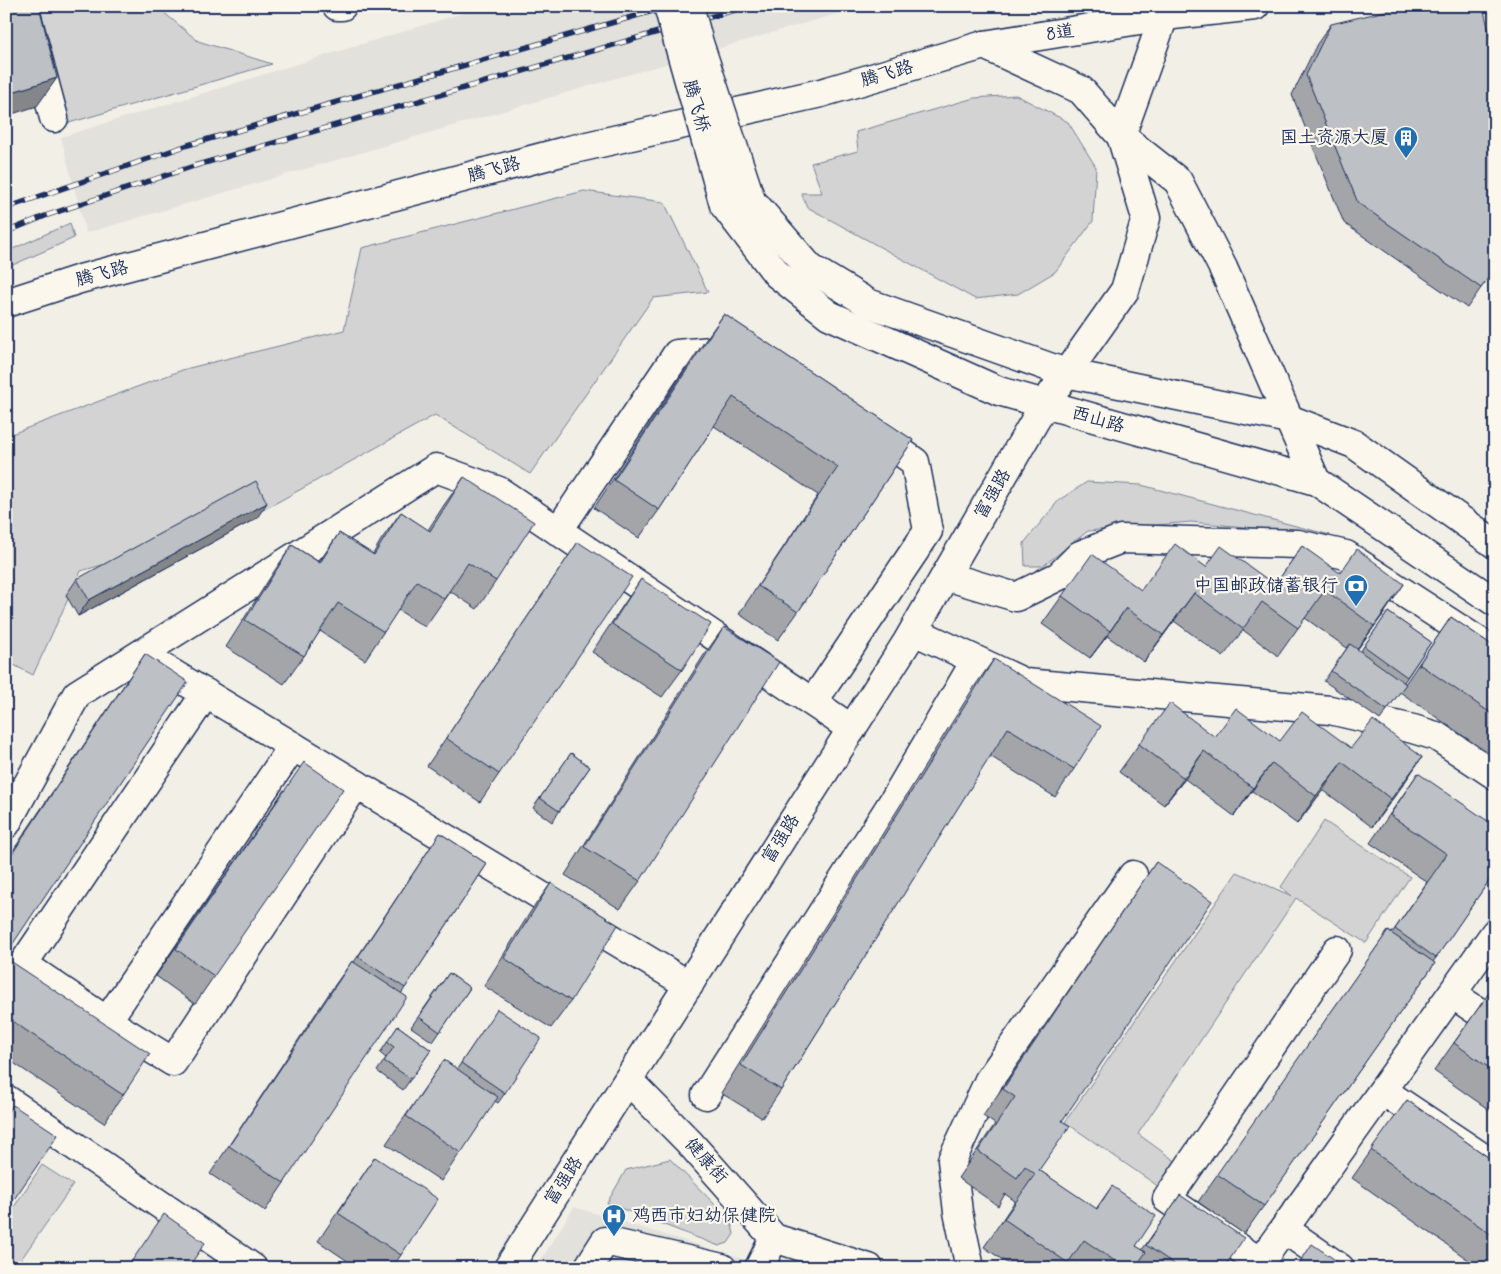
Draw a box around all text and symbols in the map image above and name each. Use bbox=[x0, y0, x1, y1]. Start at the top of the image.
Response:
street label: 8道 bbox=[1044, 19, 1076, 47]
street label: 腾飞路 bbox=[858, 55, 916, 93]
street label: 腾飞桥 bbox=[677, 77, 715, 135]
building icon: 国土资源大厦 bbox=[1393, 125, 1419, 159]
place label: 国土资源大厦 bbox=[1280, 126, 1388, 150]
street label: 腾飞路 bbox=[465, 151, 523, 189]
street label: 腾飞路 bbox=[73, 255, 131, 293]
street label: 西山路 bbox=[1069, 401, 1127, 439]
street label: 富强路 bbox=[969, 465, 1017, 523]
bank icon: 中国邮政储蓄银行 bbox=[1343, 573, 1369, 607]
place label: 中国邮政储蓄银行 bbox=[1194, 574, 1338, 598]
street label: 富强路 bbox=[757, 810, 805, 868]
street label: 健康街 bbox=[679, 1133, 733, 1189]
street label: 富强路 bbox=[539, 1152, 589, 1210]
hospital icon: 鸡西市妇幼保健院 bbox=[601, 1203, 627, 1237]
place label: 鸡西市妇幼保健院 bbox=[632, 1204, 776, 1228]

